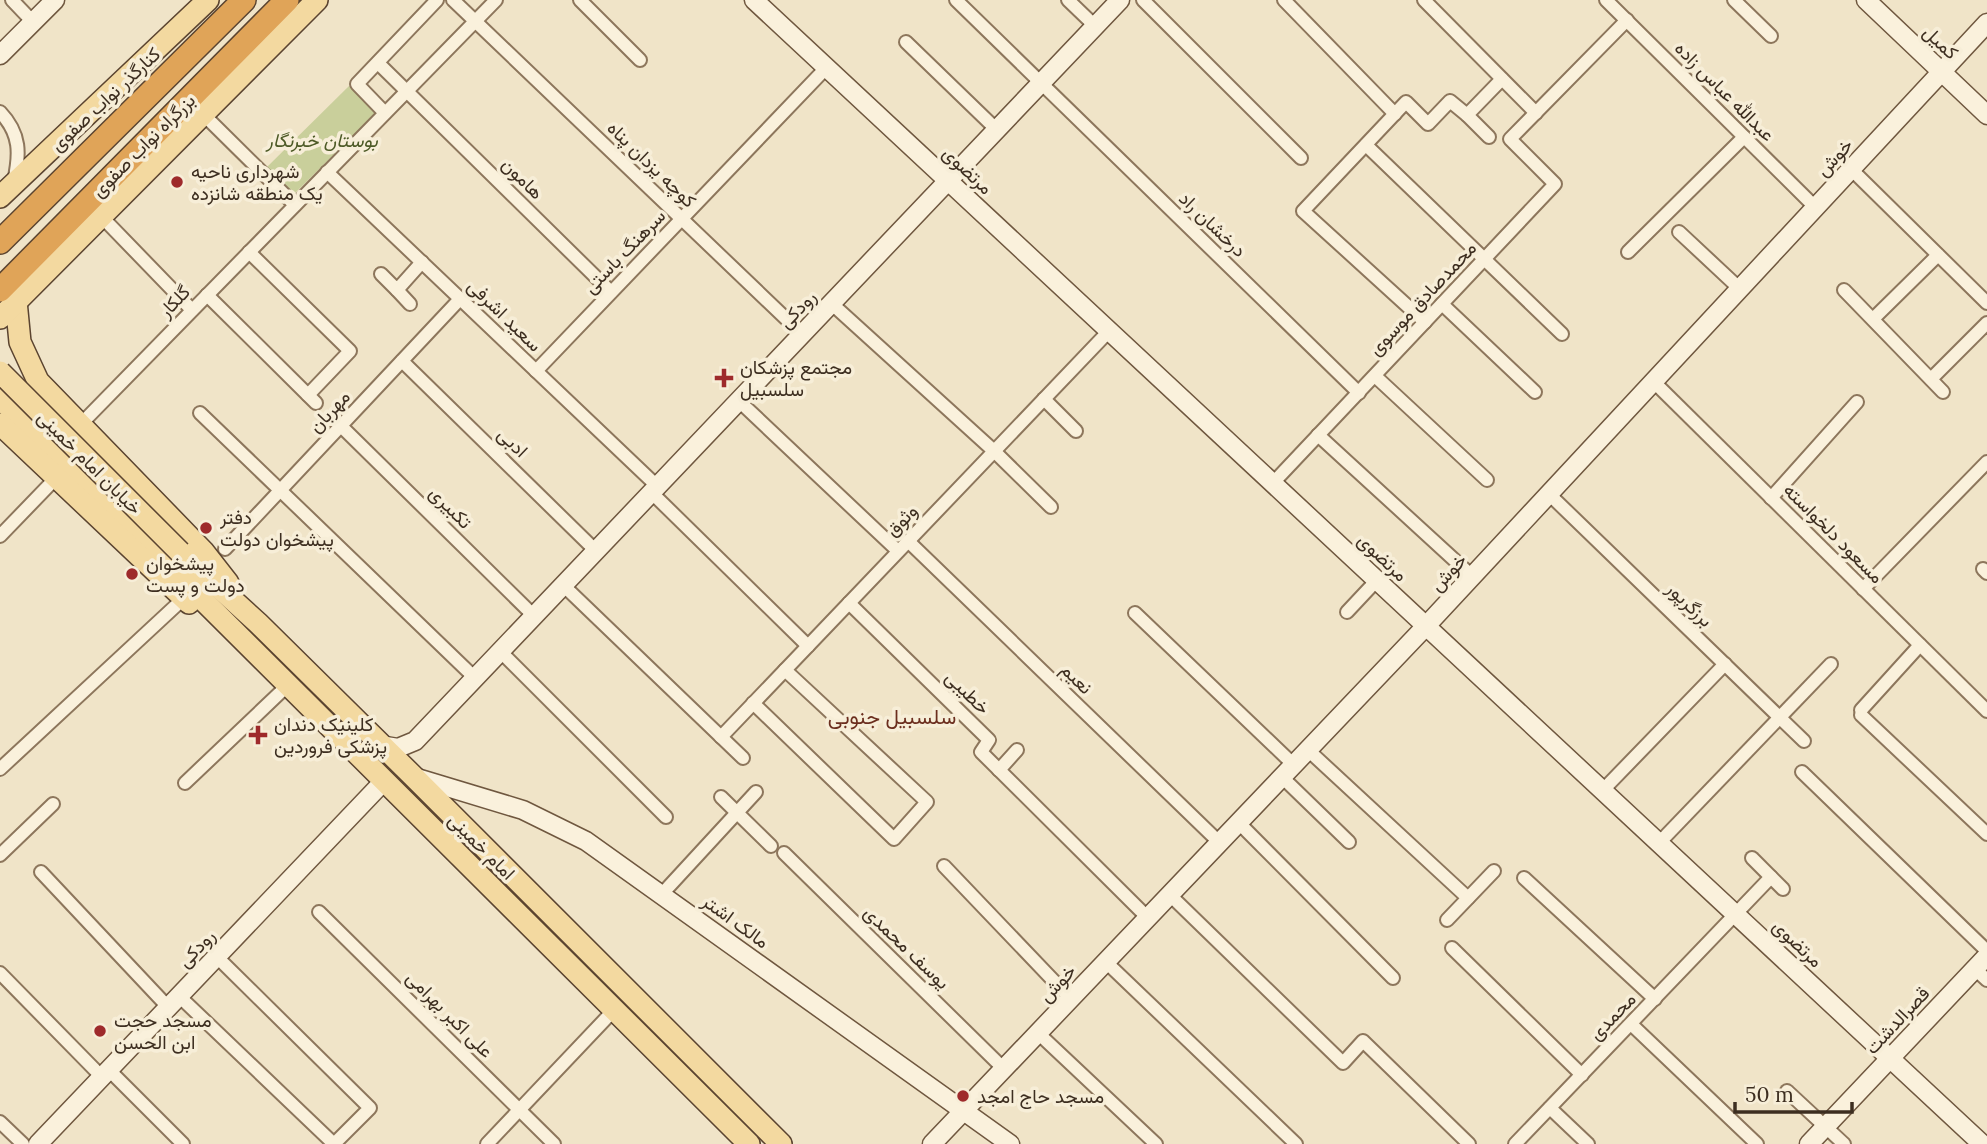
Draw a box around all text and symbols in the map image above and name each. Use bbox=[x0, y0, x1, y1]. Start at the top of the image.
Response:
street label: کمیل bbox=[1918, 20, 1964, 64]
street label: عبدالله عباس زاده bbox=[1670, 36, 1780, 146]
street label: کنارگذر نواب صفوی bbox=[45, 42, 165, 156]
street label: بزرگراه نواب صفوی bbox=[86, 88, 200, 202]
street label: کوچه یزدان پناه bbox=[601, 116, 701, 214]
park label: بوستان خبرنگار bbox=[265, 128, 379, 152]
street label: خوش bbox=[1810, 133, 1858, 181]
street label: مرتضوی bbox=[938, 141, 998, 199]
street label: هامون bbox=[497, 152, 549, 204]
place label: شهرداری ناحیه یک منطقه شانزده bbox=[191, 159, 323, 205]
marker: شهرداری ناحیه یک منطقه شانزده bbox=[169, 174, 185, 190]
street label: درخشان راد bbox=[1174, 186, 1252, 262]
street label: سرهنگ باستی bbox=[578, 204, 670, 298]
street label: محمدصادق موسوی bbox=[1363, 236, 1481, 360]
street label: سعید اشرفی bbox=[463, 274, 547, 356]
street label: گلکار bbox=[152, 280, 195, 323]
street label: رودکی bbox=[773, 285, 821, 333]
place label: مجتمع پزشکان سلسبیل bbox=[740, 355, 852, 401]
marker: مجتمع پزشکان سلسبیل bbox=[714, 368, 734, 388]
street label: مهربان bbox=[303, 385, 355, 437]
street label: خیابان امام خمینی bbox=[32, 405, 147, 520]
street label: ادبی bbox=[493, 422, 533, 462]
street label: مسعود دلخواسته bbox=[1779, 478, 1889, 588]
street label: تکبیری bbox=[425, 481, 477, 533]
street label: وثوق bbox=[880, 499, 922, 541]
place label: دفتر پیشخوان دولت bbox=[219, 505, 334, 553]
marker: دفتر پیشخوان دولت bbox=[198, 520, 214, 536]
street label: مرتضوی bbox=[1353, 528, 1413, 586]
street label: خوش bbox=[1424, 548, 1472, 596]
place label: پیشخوان دولت و پست bbox=[146, 551, 245, 599]
marker: پیشخوان دولت و پست bbox=[124, 566, 140, 582]
street label: برزگرپور bbox=[1660, 576, 1718, 633]
street label: نعیم bbox=[1055, 657, 1098, 700]
street label: خطیبی bbox=[941, 665, 995, 719]
district label: سلسبیل جنوبی bbox=[828, 703, 956, 730]
place label: کلینیک دندان پزشکی فروردین bbox=[274, 712, 387, 760]
marker: کلینیک دندان پزشکی فروردین bbox=[248, 725, 268, 745]
street label: امام خمینی bbox=[443, 807, 521, 885]
street label: مالک اشتر bbox=[697, 888, 774, 953]
street label: یوسف محمدی bbox=[859, 900, 955, 994]
street label: مرتضوی bbox=[1768, 914, 1828, 972]
street label: رودکی bbox=[172, 924, 220, 972]
street label: خوش bbox=[1033, 959, 1081, 1007]
street label: علی اکبر بهرامی bbox=[401, 965, 499, 1063]
street label: قصرالدشت bbox=[1860, 981, 1934, 1059]
street label: محمدی bbox=[1583, 987, 1641, 1045]
place label: مسجد حجت ابن الحسن bbox=[114, 1008, 212, 1054]
marker: مسجد حجت ابن الحسن bbox=[92, 1023, 108, 1039]
scale bar bbox=[1735, 1070, 1852, 1114]
text: 50 m bbox=[1745, 1081, 1794, 1108]
place label: مسجد حاج امجد bbox=[977, 1084, 1104, 1109]
marker: مسجد حاج امجد bbox=[955, 1088, 971, 1104]

